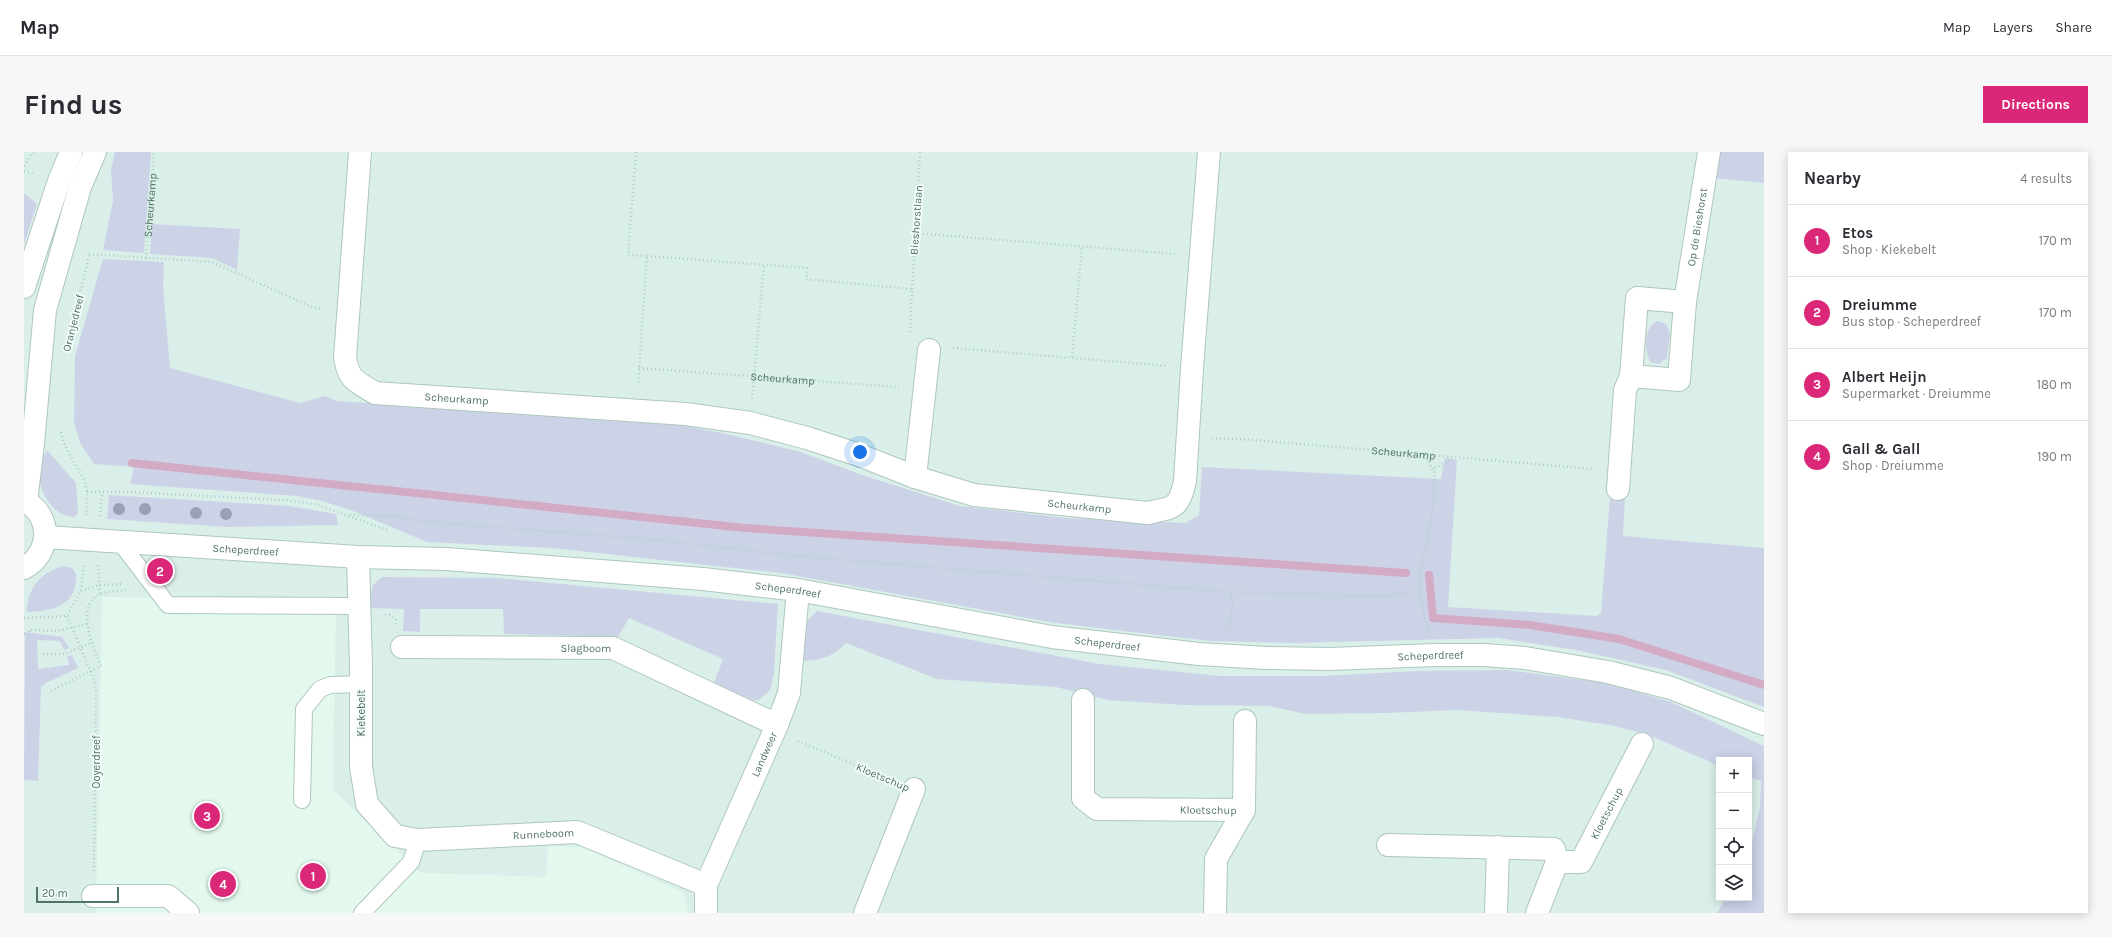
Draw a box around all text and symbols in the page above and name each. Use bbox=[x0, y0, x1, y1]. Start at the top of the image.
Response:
text: Map bbox=[20, 17, 59, 39]
text: Map bbox=[1943, 19, 1971, 36]
text: Layers bbox=[1993, 19, 2033, 36]
text: Share bbox=[2055, 19, 2092, 36]
button: Directions bbox=[1983, 86, 2088, 123]
text: Find us bbox=[24, 88, 123, 121]
text: Nearby bbox=[1804, 168, 1861, 188]
text: 4 results bbox=[2020, 171, 2072, 186]
street label: Scheurkamp bbox=[142, 173, 159, 238]
street label: Bieshorstlaan bbox=[908, 185, 925, 255]
street label: Op de Bieshorst bbox=[1685, 187, 1710, 267]
text: Etos bbox=[1842, 224, 1873, 242]
text: 1 bbox=[1815, 233, 1819, 248]
text: 170 m bbox=[2039, 233, 2072, 248]
text: Shop · Kiekebelt bbox=[1842, 242, 1936, 257]
street label: Oranjedreef bbox=[60, 293, 87, 353]
text: Dreiumme bbox=[1842, 296, 1917, 314]
text: 2 bbox=[1813, 305, 1821, 320]
text: 170 m bbox=[2039, 305, 2072, 320]
text: Bus stop · Scheperdreef bbox=[1842, 314, 1981, 329]
text: Albert Heijn bbox=[1842, 368, 1927, 386]
street label: Scheurkamp bbox=[750, 370, 815, 388]
text: 3 bbox=[1813, 377, 1821, 392]
text: 180 m bbox=[2037, 377, 2072, 392]
text: Supermarket · Dreiumme bbox=[1842, 386, 1991, 401]
street label: Scheurkamp bbox=[424, 390, 489, 408]
text: Gall & Gall bbox=[1842, 440, 1920, 458]
your location bbox=[850, 442, 870, 462]
street label: Scheurkamp bbox=[1371, 444, 1436, 462]
text: 4 bbox=[1813, 449, 1821, 464]
text: 190 m bbox=[2037, 449, 2072, 464]
text: Shop · Dreiumme bbox=[1842, 458, 1944, 473]
street label: Scheurkamp bbox=[1047, 497, 1112, 516]
street label: Scheperdreef bbox=[212, 542, 279, 559]
pin: 2 bbox=[147, 556, 173, 586]
street label: Scheperdreef bbox=[754, 579, 822, 601]
street label: Scheperdreef bbox=[1073, 634, 1141, 654]
street label: Slagboom bbox=[561, 642, 611, 655]
street label: Scheperdreef bbox=[1397, 649, 1464, 663]
street label: Kiekebelt bbox=[355, 690, 368, 736]
street label: Landweer bbox=[749, 730, 780, 779]
street label: Ooyerdreef bbox=[90, 735, 103, 789]
map controls bbox=[1716, 757, 1752, 901]
button: + bbox=[1716, 757, 1752, 793]
street label: Kloetschup bbox=[854, 760, 911, 795]
street label: Kloetschup bbox=[1588, 785, 1626, 842]
button: − bbox=[1716, 793, 1752, 829]
pin: 3 bbox=[194, 801, 220, 831]
street label: Kloetschup bbox=[1180, 804, 1237, 817]
street label: Runneboom bbox=[513, 826, 574, 842]
button: locate bbox=[1716, 829, 1752, 865]
pin: 1 bbox=[300, 861, 326, 891]
button: layers bbox=[1716, 865, 1752, 901]
pin: 4 bbox=[210, 869, 236, 899]
scale bar bbox=[36, 885, 119, 904]
text: 20 m bbox=[42, 887, 68, 900]

